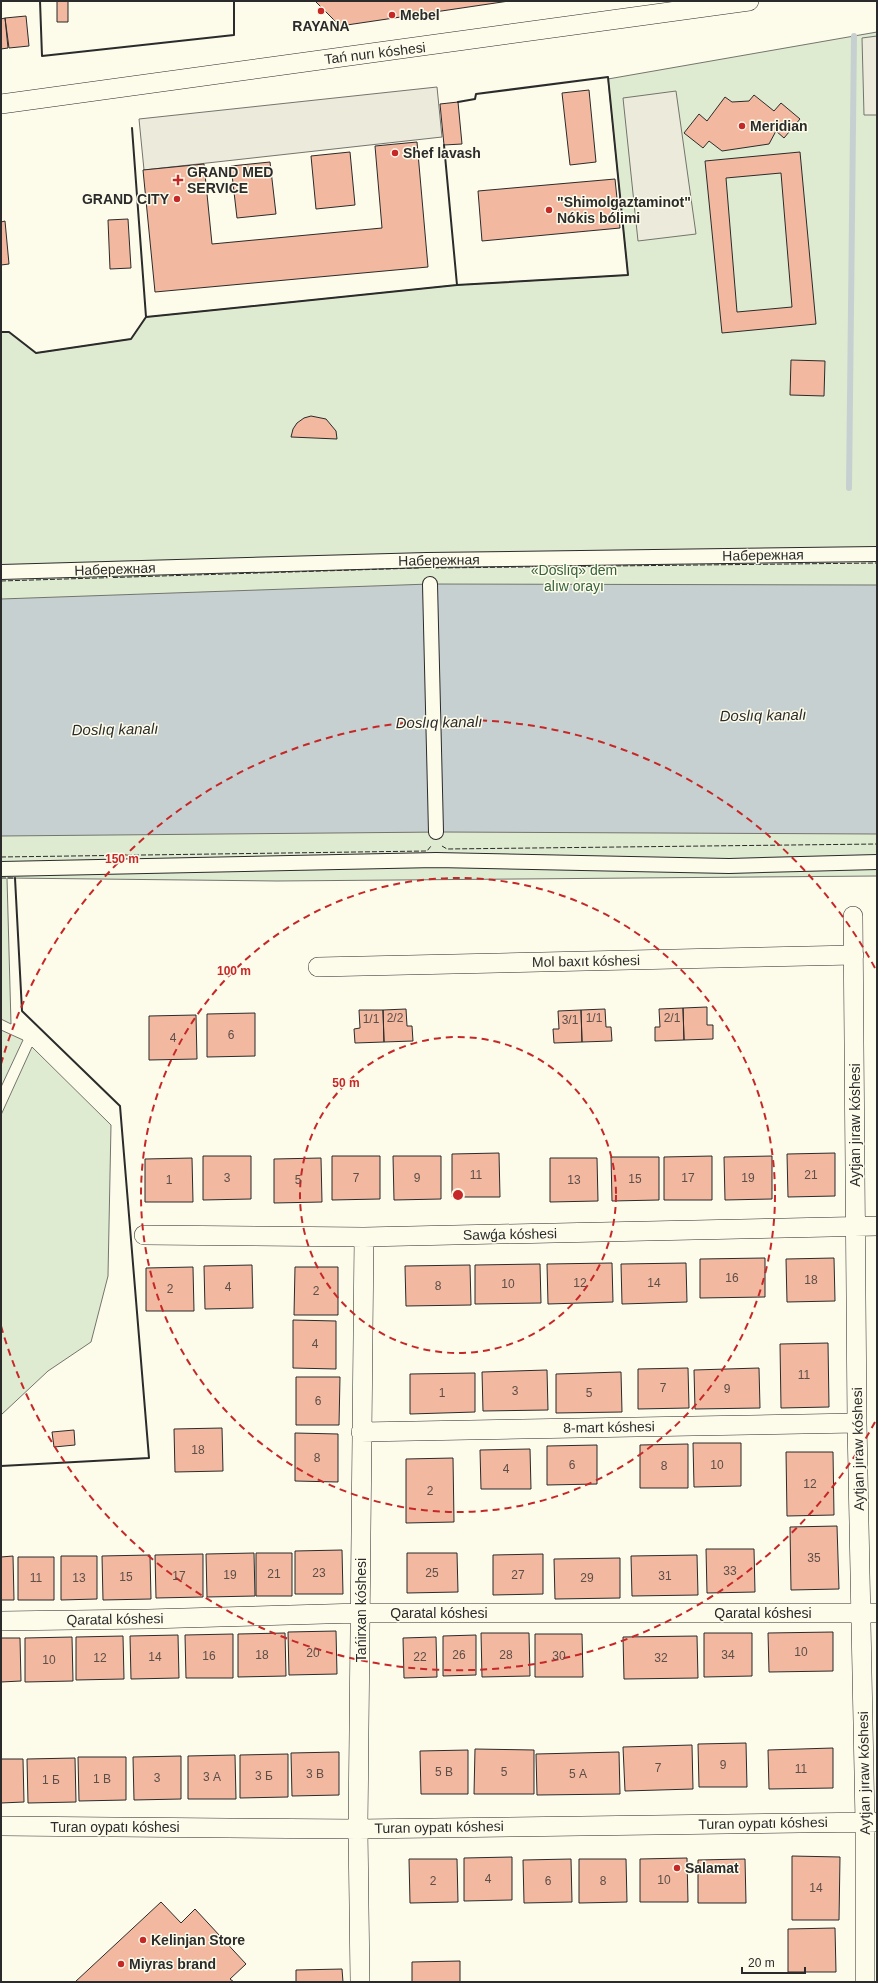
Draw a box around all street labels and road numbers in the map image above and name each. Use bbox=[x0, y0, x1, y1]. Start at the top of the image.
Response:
street label: Tań nurı kóshesi bbox=[323, 39, 427, 67]
street label: Набережная bbox=[722, 546, 804, 564]
street label: Набережная bbox=[398, 551, 480, 569]
street label: Набережная bbox=[74, 560, 156, 578]
street label: Mol baxıt kóshesi bbox=[532, 952, 640, 970]
street label: Aytjan jıraw kóshesi bbox=[847, 1063, 863, 1187]
street label: Sawǵa kóshesi bbox=[463, 1225, 557, 1243]
street label: Aytjan jıraw kóshesi bbox=[849, 1387, 867, 1511]
street label: 8-mart kóshesi bbox=[563, 1418, 655, 1436]
street label: Tańirxan kóshesi bbox=[353, 1558, 369, 1662]
street label: Qaratal kóshesi bbox=[390, 1605, 488, 1621]
street label: Qaratal kóshesi bbox=[714, 1605, 812, 1621]
street label: Qaratal kóshesi bbox=[66, 1610, 164, 1628]
street label: Aytjan jıraw kóshesi bbox=[855, 1711, 873, 1835]
street label: Turan oypatı kóshesi bbox=[698, 1814, 828, 1832]
street label: Turan oypatı kóshesi bbox=[374, 1818, 504, 1836]
street label: Turan oypatı kóshesi bbox=[50, 1819, 180, 1835]

